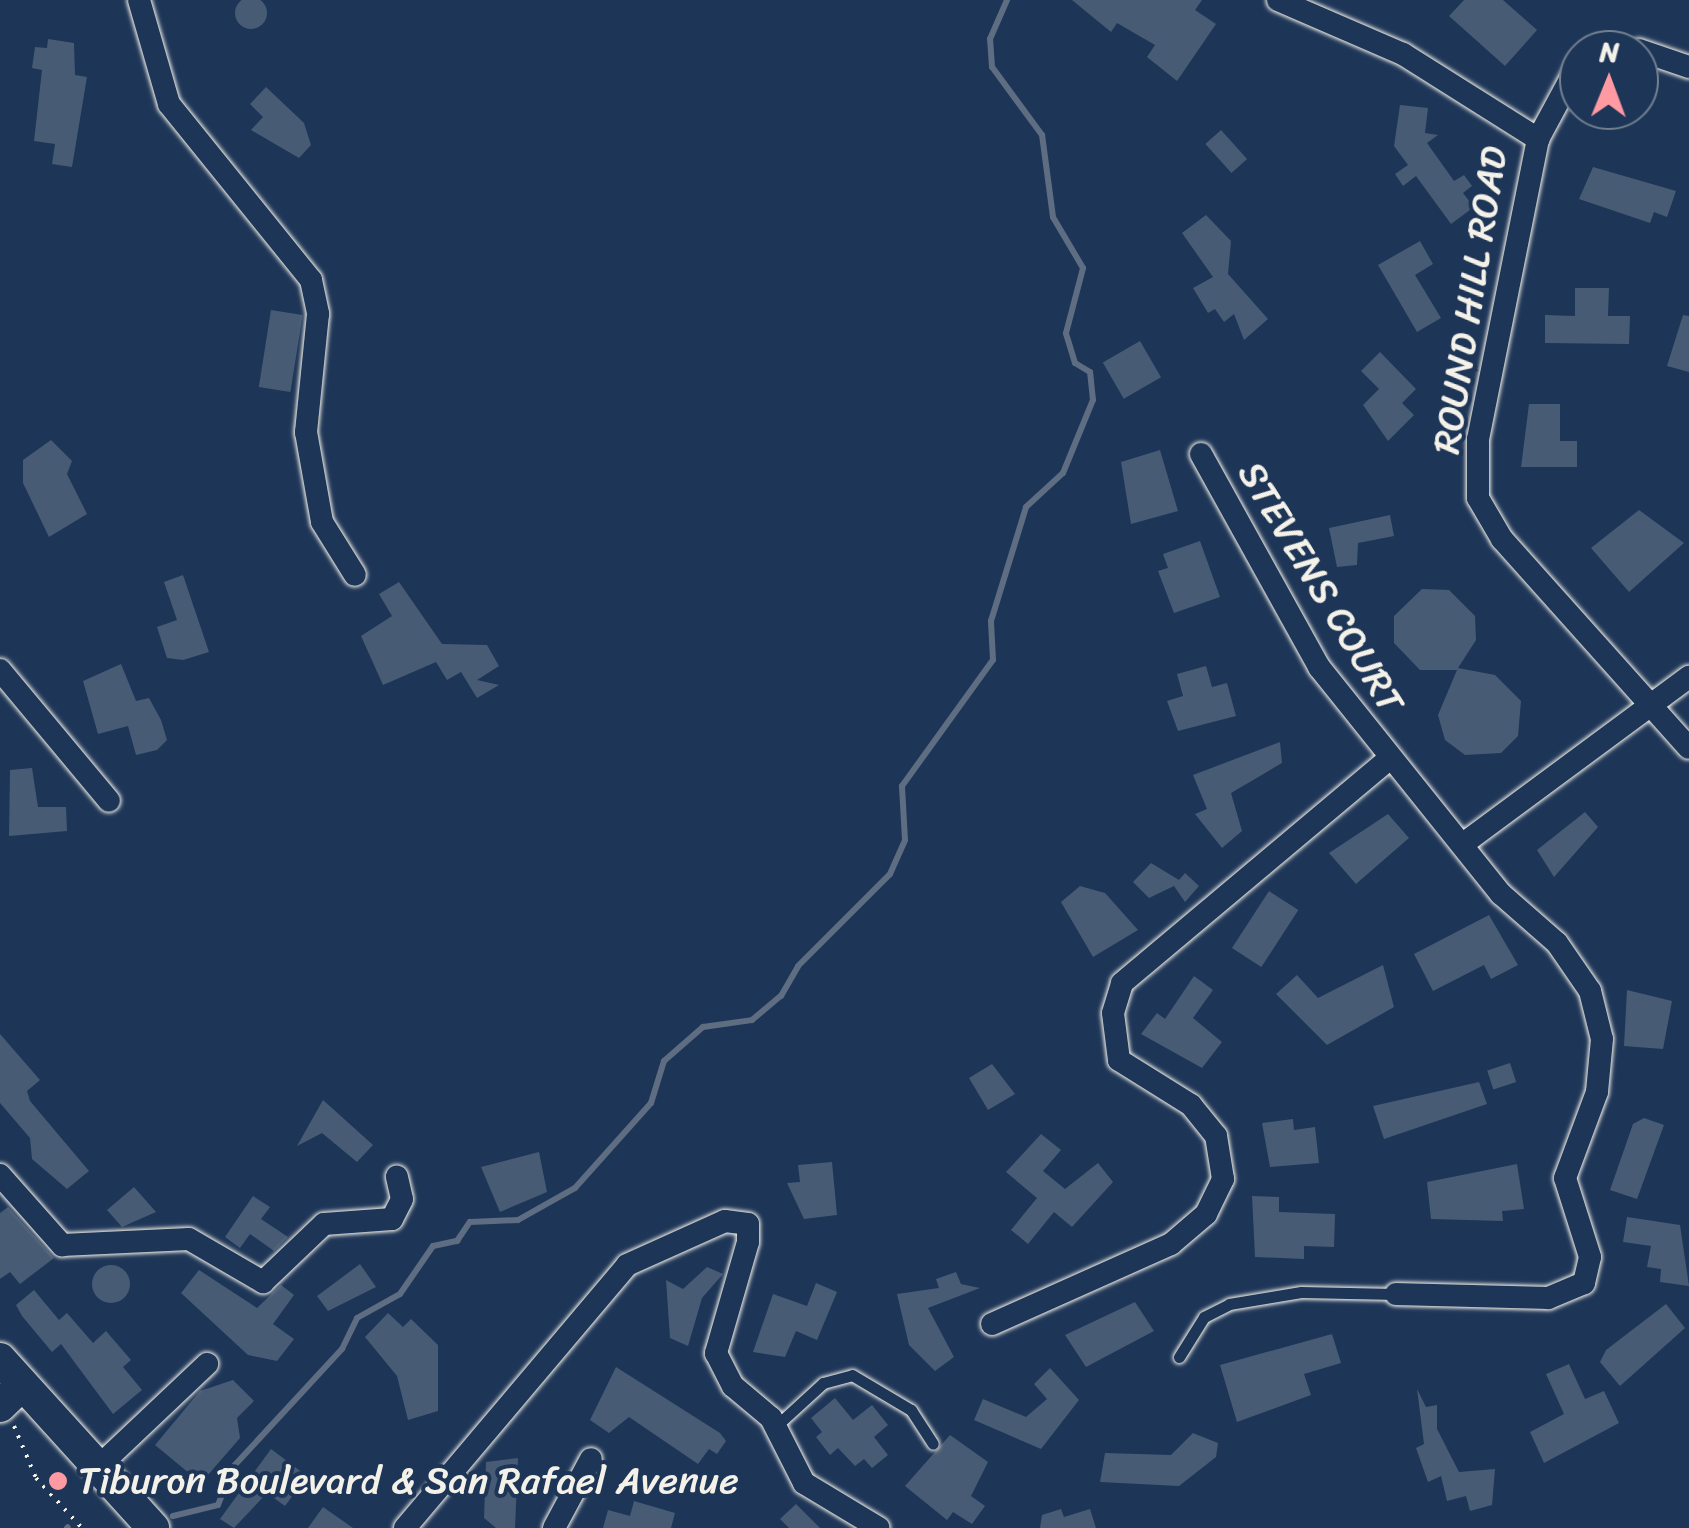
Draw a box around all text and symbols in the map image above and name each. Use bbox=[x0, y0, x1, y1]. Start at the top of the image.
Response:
text: N bbox=[1599, 27, 1620, 76]
north arrow bbox=[1559, 30, 1659, 130]
street label: ROUND HILL ROAD bbox=[1423, 141, 1517, 459]
street label: STEVENS COURT bbox=[1228, 454, 1414, 720]
place label: Tiburon Boulevard & San Rafael Avenue bbox=[78, 1458, 736, 1504]
marker: Tiburon Boulevard & San Rafael Avenue bbox=[47, 1470, 69, 1492]

